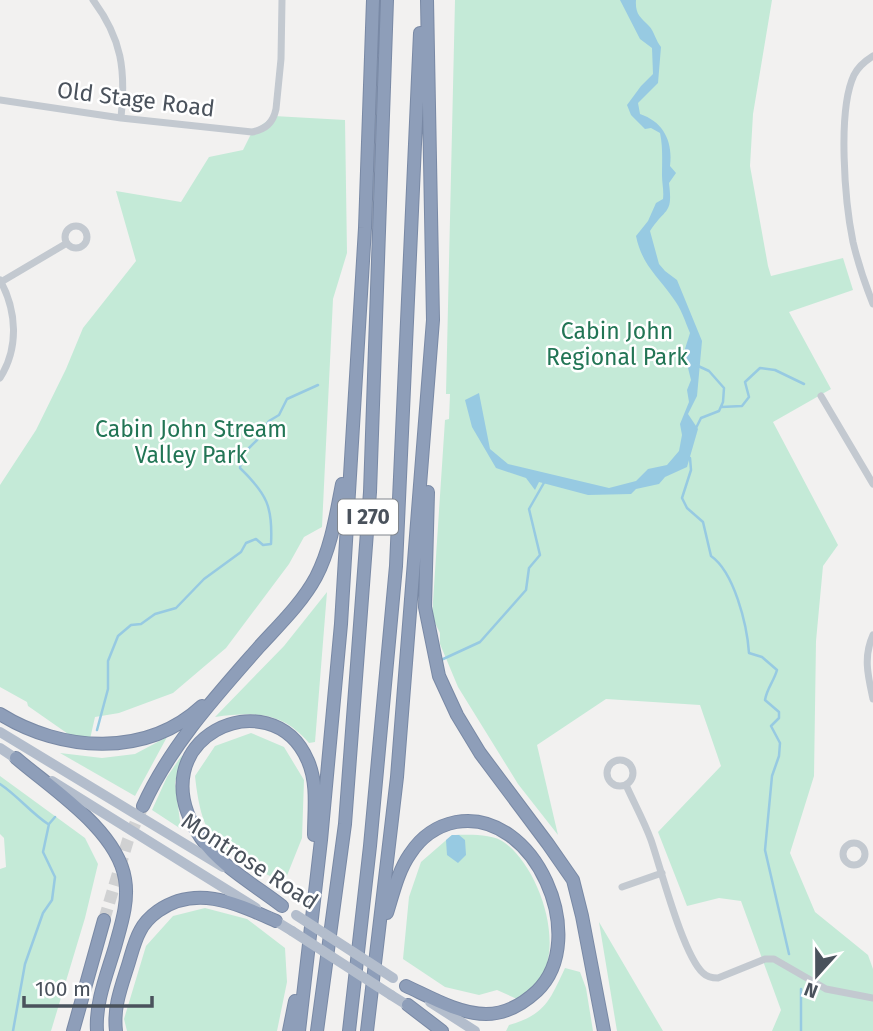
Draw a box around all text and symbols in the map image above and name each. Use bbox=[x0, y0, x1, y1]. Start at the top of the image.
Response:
street label: Old Stage Road bbox=[56, 75, 216, 123]
park label: Cabin John Regional Park bbox=[546, 317, 688, 371]
park label: Cabin John Stream Valley Park bbox=[95, 415, 287, 469]
road number: I 270 bbox=[338, 500, 398, 534]
street label: Montrose Road bbox=[176, 806, 324, 916]
north arrow bbox=[782, 940, 852, 1010]
scale bar bbox=[24, 964, 152, 1008]
text: 100 m bbox=[35, 976, 91, 1002]
text: N bbox=[801, 977, 821, 1003]

